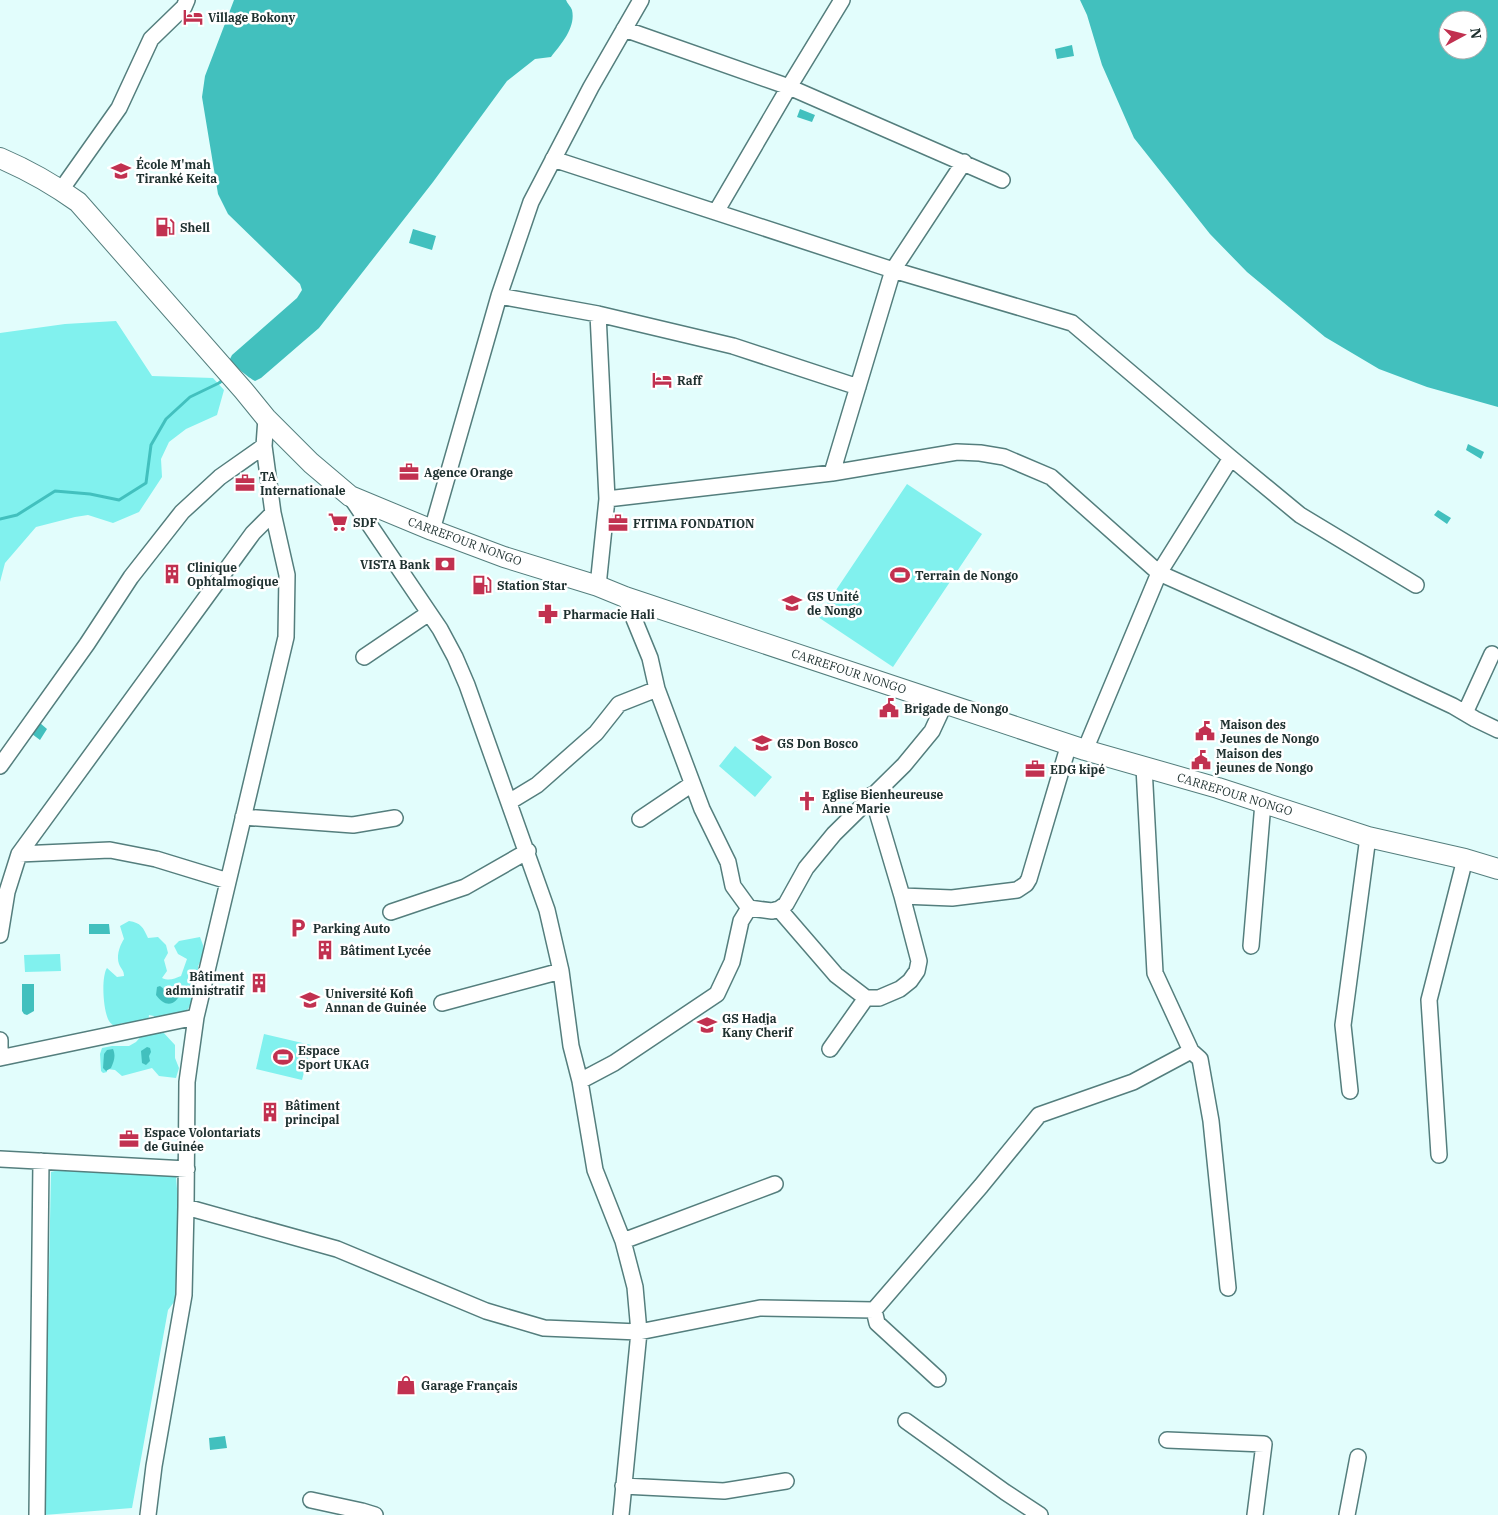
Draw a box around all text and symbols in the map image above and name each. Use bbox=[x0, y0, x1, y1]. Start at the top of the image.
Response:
hotel icon: Village Bokony bbox=[182, 6, 204, 28]
place label: Village Bokony bbox=[208, 10, 295, 25]
north arrow bbox=[1438, 10, 1488, 60]
text: N bbox=[1466, 27, 1486, 40]
place label: École M'mah Tiranké Keita bbox=[136, 156, 217, 186]
school or university icon: École M'mah Tiranké Keita bbox=[110, 160, 132, 182]
fuel station icon: Shell bbox=[154, 216, 176, 238]
place label: Shell bbox=[180, 220, 210, 235]
hotel icon: Raff bbox=[651, 369, 673, 391]
place label: Raff bbox=[677, 373, 703, 388]
office icon: Agence Orange bbox=[398, 461, 420, 483]
place label: Agence Orange bbox=[424, 465, 513, 480]
place label: TA Internationale bbox=[260, 469, 346, 498]
office icon: TA Internationale bbox=[234, 472, 256, 494]
supermarket icon: SDF bbox=[327, 511, 349, 533]
office icon: FITIMA FONDATION bbox=[607, 512, 629, 534]
street label: CARREFOUR NONGO bbox=[406, 513, 524, 569]
place label: SDF bbox=[353, 515, 378, 530]
place label: FITIMA FONDATION bbox=[633, 516, 755, 531]
bank icon: VISTA Bank bbox=[434, 553, 456, 575]
place label: VISTA Bank bbox=[360, 557, 431, 572]
place label: Clinique Ophtalmogique bbox=[187, 560, 279, 589]
building icon: Clinique Ophtalmogique bbox=[161, 563, 183, 585]
sports icon: Terrain de Nongo bbox=[889, 564, 911, 586]
place label: Terrain de Nongo bbox=[915, 568, 1018, 583]
fuel station icon: Station Star bbox=[471, 574, 493, 596]
place label: Station Star bbox=[497, 578, 567, 593]
place label: GS Unité de Nongo bbox=[807, 589, 862, 618]
school or university icon: GS Unité de Nongo bbox=[781, 592, 803, 614]
pharmacy icon: Pharmacie Hali bbox=[537, 603, 559, 625]
place label: Pharmacie Hali bbox=[563, 607, 655, 622]
street label: CARREFOUR NONGO bbox=[790, 645, 908, 697]
public building icon: Brigade de Nongo bbox=[878, 697, 900, 719]
place label: Brigade de Nongo bbox=[904, 701, 1008, 716]
place label: Maison des Jeunes de Nongo bbox=[1220, 717, 1319, 746]
public building icon: Maison des Jeunes de Nongo bbox=[1194, 720, 1216, 742]
school or university icon: GS Don Bosco bbox=[751, 732, 773, 754]
place label: GS Don Bosco bbox=[777, 736, 858, 751]
place label: Maison des jeunes de Nongo bbox=[1214, 746, 1313, 775]
public building icon: Maison des jeunes de Nongo bbox=[1190, 749, 1212, 771]
office icon: EDG kipé bbox=[1024, 758, 1046, 780]
place label: EDG kipé bbox=[1050, 762, 1105, 777]
street label: CARREFOUR NONGO bbox=[1175, 769, 1295, 819]
place label: Eglise Bienheureuse Anne Marie bbox=[822, 787, 943, 816]
church icon: Eglise Bienheureuse Anne Marie bbox=[796, 790, 818, 812]
parking icon: Parking Auto bbox=[287, 917, 309, 939]
place label: Parking Auto bbox=[313, 921, 390, 936]
building icon: Bâtiment Lycée bbox=[314, 939, 336, 961]
place label: Bâtiment Lycée bbox=[340, 943, 431, 958]
place label: Bâtiment administratif bbox=[165, 969, 245, 998]
building icon: Bâtiment administratif bbox=[248, 972, 270, 994]
place label: Université Kofi Annan de Guinée bbox=[325, 986, 427, 1015]
school or university icon: Université Kofi Annan de Guinée bbox=[299, 989, 321, 1011]
place label: GS Hadja Kany Cherif bbox=[722, 1011, 794, 1040]
school or university icon: GS Hadja Kany Cherif bbox=[696, 1014, 718, 1036]
place label: Espace Sport UKAG bbox=[298, 1043, 369, 1072]
sports icon: Espace Sport UKAG bbox=[272, 1046, 294, 1068]
place label: Bâtiment principal bbox=[285, 1098, 340, 1127]
building icon: Bâtiment principal bbox=[259, 1101, 281, 1123]
place label: Espace Volontariats de Guinée bbox=[144, 1125, 261, 1154]
office icon: Espace Volontariats de Guinée bbox=[118, 1128, 140, 1150]
shop icon: Garage Français bbox=[395, 1374, 417, 1396]
place label: Garage Français bbox=[421, 1378, 518, 1393]

